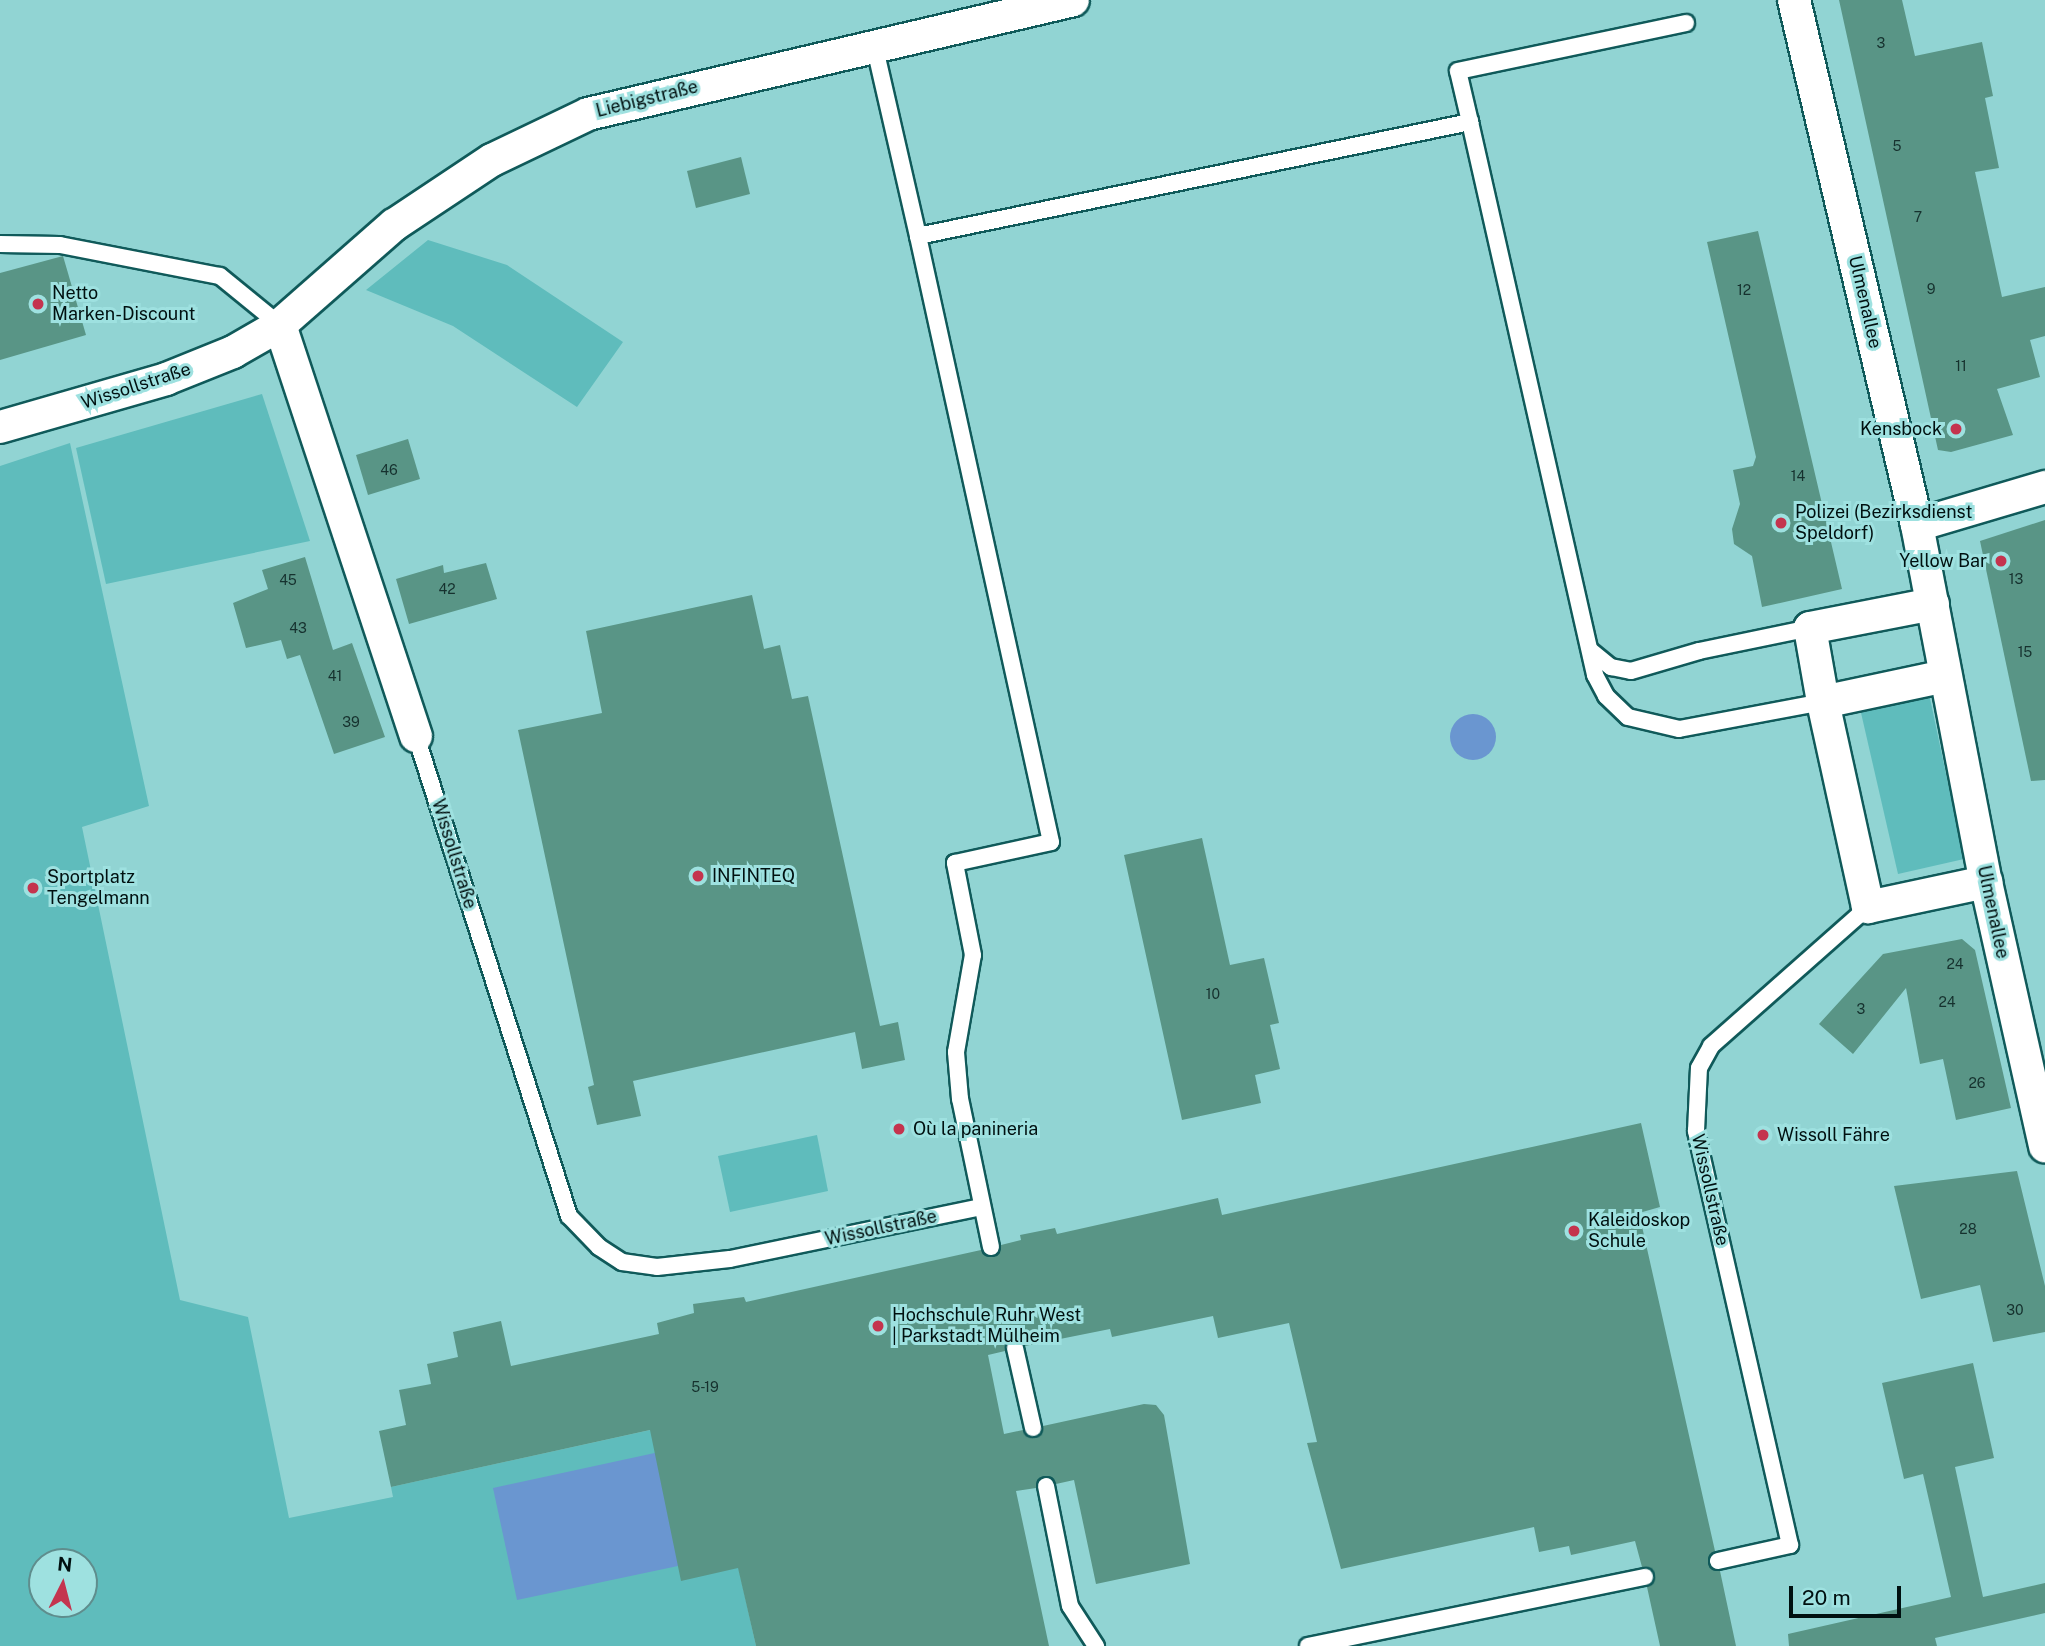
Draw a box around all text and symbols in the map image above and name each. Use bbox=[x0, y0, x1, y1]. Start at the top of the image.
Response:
house number: 3 bbox=[1877, 35, 1885, 51]
street label: Liebigstraße bbox=[594, 76, 700, 122]
house number: 5 bbox=[1893, 138, 1901, 154]
house number: 7 bbox=[1914, 209, 1922, 225]
street label: Ulmenallee bbox=[1844, 253, 1886, 351]
house number: 9 bbox=[1927, 281, 1935, 297]
house number: 12 bbox=[1737, 282, 1751, 298]
place label: Netto Marken-Discount bbox=[52, 283, 195, 326]
marker: Netto Marken-Discount bbox=[30, 296, 46, 312]
street label: Wissollstraße bbox=[79, 358, 193, 414]
house number: 11 bbox=[1955, 358, 1967, 374]
place label: Kensbock bbox=[1860, 418, 1942, 440]
marker: Kensbock bbox=[1948, 421, 1964, 437]
house number: 46 bbox=[380, 462, 398, 478]
house number: 14 bbox=[1791, 468, 1805, 484]
place label: Polizei (Bezirksdienst Speldorf) bbox=[1795, 502, 1972, 544]
marker: Polizei (Bezirksdienst Speldorf) bbox=[1773, 515, 1789, 531]
place label: Yellow Bar bbox=[1899, 550, 1987, 572]
marker: Yellow Bar bbox=[1993, 553, 2009, 569]
house number: 13 bbox=[2009, 571, 2023, 587]
house number: 45 bbox=[279, 572, 297, 588]
house number: 42 bbox=[438, 581, 456, 597]
house number: 43 bbox=[289, 620, 307, 636]
house number: 15 bbox=[2018, 644, 2032, 660]
house number: 41 bbox=[328, 668, 342, 684]
house number: 39 bbox=[342, 714, 360, 730]
street label: Wissollstraße bbox=[427, 796, 481, 912]
street label: Ulmenallee bbox=[1973, 863, 2013, 961]
place label: INFINTEQ bbox=[712, 865, 795, 887]
place label: Sportplatz Tengelmann bbox=[47, 867, 150, 910]
marker: INFINTEQ bbox=[690, 868, 706, 884]
marker: Sportplatz Tengelmann bbox=[25, 880, 41, 896]
house number: 24 bbox=[1946, 956, 1964, 972]
house number: 10 bbox=[1206, 986, 1220, 1002]
house number: 24 bbox=[1938, 994, 1956, 1010]
house number: 3 bbox=[1857, 1001, 1865, 1017]
house number: 26 bbox=[1968, 1075, 1986, 1091]
place label: Où la panineria bbox=[913, 1118, 1038, 1140]
marker: Où la panineria bbox=[891, 1121, 907, 1137]
place label: Wissoll Fähre bbox=[1777, 1124, 1890, 1146]
marker: Wissoll Fähre bbox=[1755, 1127, 1771, 1143]
street label: Wissollstraße bbox=[1687, 1132, 1733, 1248]
street label: Wissollstraße bbox=[823, 1206, 939, 1250]
place label: Kaleidoskop Schule bbox=[1588, 1210, 1690, 1252]
house number: 28 bbox=[1959, 1221, 1977, 1237]
marker: Kaleidoskop Schule bbox=[1566, 1223, 1582, 1239]
house number: 30 bbox=[2006, 1302, 2024, 1318]
place label: Hochschule Ruhr West | Parkstadt Mülheim bbox=[892, 1305, 1082, 1348]
marker: Hochschule Ruhr West | Parkstadt Mülheim bbox=[870, 1318, 886, 1334]
house number: 5-19 bbox=[691, 1379, 719, 1395]
north arrow bbox=[28, 1548, 98, 1618]
text: N bbox=[56, 1552, 74, 1576]
scale bar bbox=[1793, 1572, 1905, 1616]
text: 20 m bbox=[1802, 1585, 1851, 1610]

